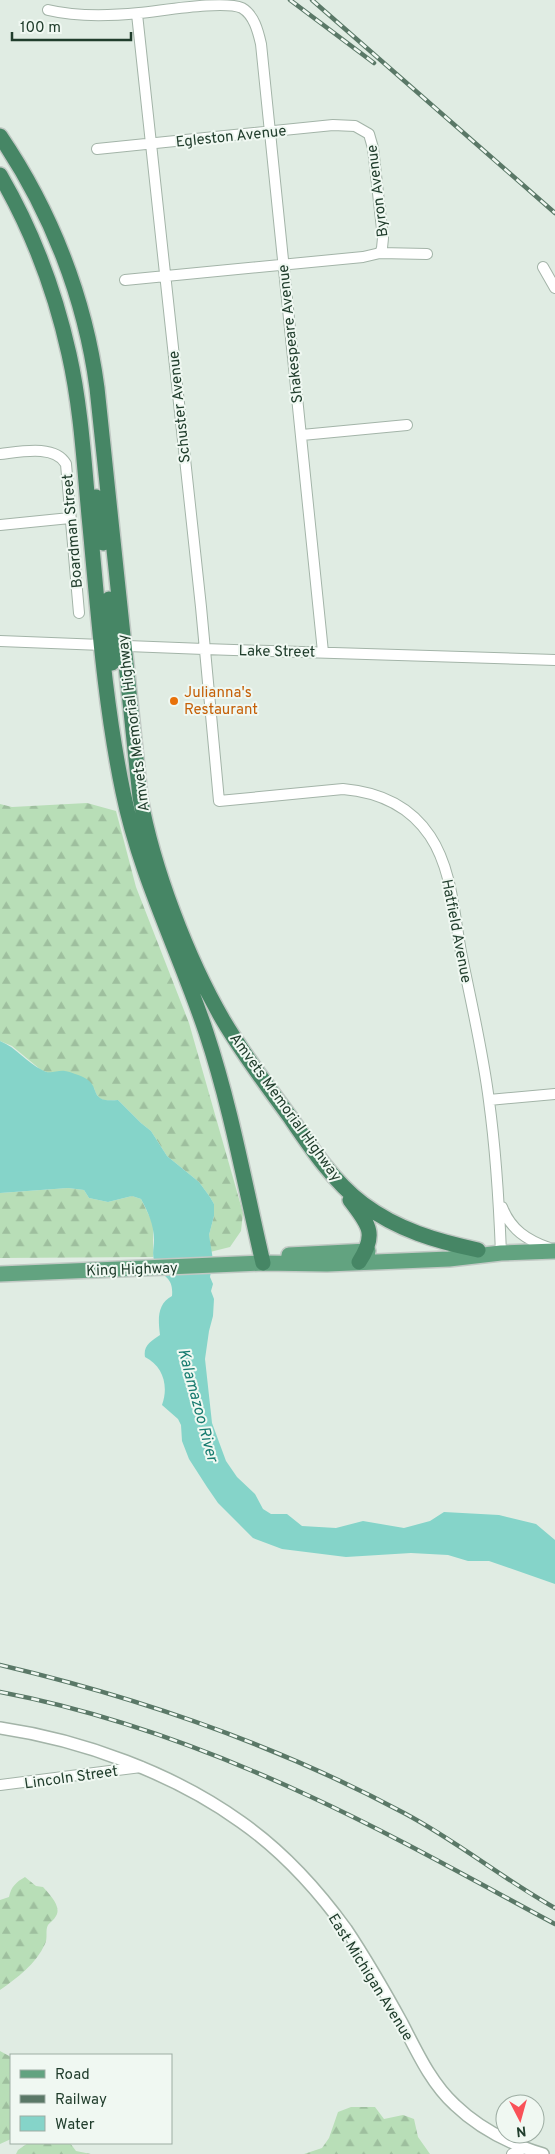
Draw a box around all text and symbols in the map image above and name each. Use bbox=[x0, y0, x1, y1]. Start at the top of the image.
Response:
scale bar bbox=[12, 10, 131, 42]
text: 100 m bbox=[20, 19, 61, 38]
street label: Egleston Avenue bbox=[175, 122, 287, 153]
street label: Byron Avenue bbox=[363, 144, 394, 238]
street label: Shakespeare Avenue bbox=[275, 264, 308, 404]
street label: Schuster Avenue bbox=[165, 350, 196, 464]
street label: Boardman Street bbox=[59, 473, 88, 589]
street label: Amvets Memorial Highway bbox=[114, 633, 155, 812]
street label: Lake Street bbox=[238, 642, 315, 663]
place label: Julianna's Restaurant bbox=[184, 684, 258, 720]
marker: Julianna's Restaurant bbox=[168, 695, 180, 707]
street label: Hatfield Avenue bbox=[436, 878, 475, 985]
street label: Amvets Memorial Highway bbox=[225, 1030, 345, 1186]
street label: King Highway bbox=[86, 1259, 178, 1282]
water label: Kalamazoo River bbox=[172, 1347, 222, 1466]
street label: Lincoln Street bbox=[23, 1763, 119, 1794]
street label: East Michigan Avenue bbox=[323, 1911, 417, 2045]
legend bbox=[10, 2054, 172, 2144]
text: Road bbox=[55, 2066, 90, 2085]
text: Railway bbox=[55, 2091, 107, 2110]
north arrow bbox=[495, 2094, 545, 2144]
text: Water bbox=[55, 2116, 95, 2135]
text: N bbox=[515, 2121, 527, 2139]

